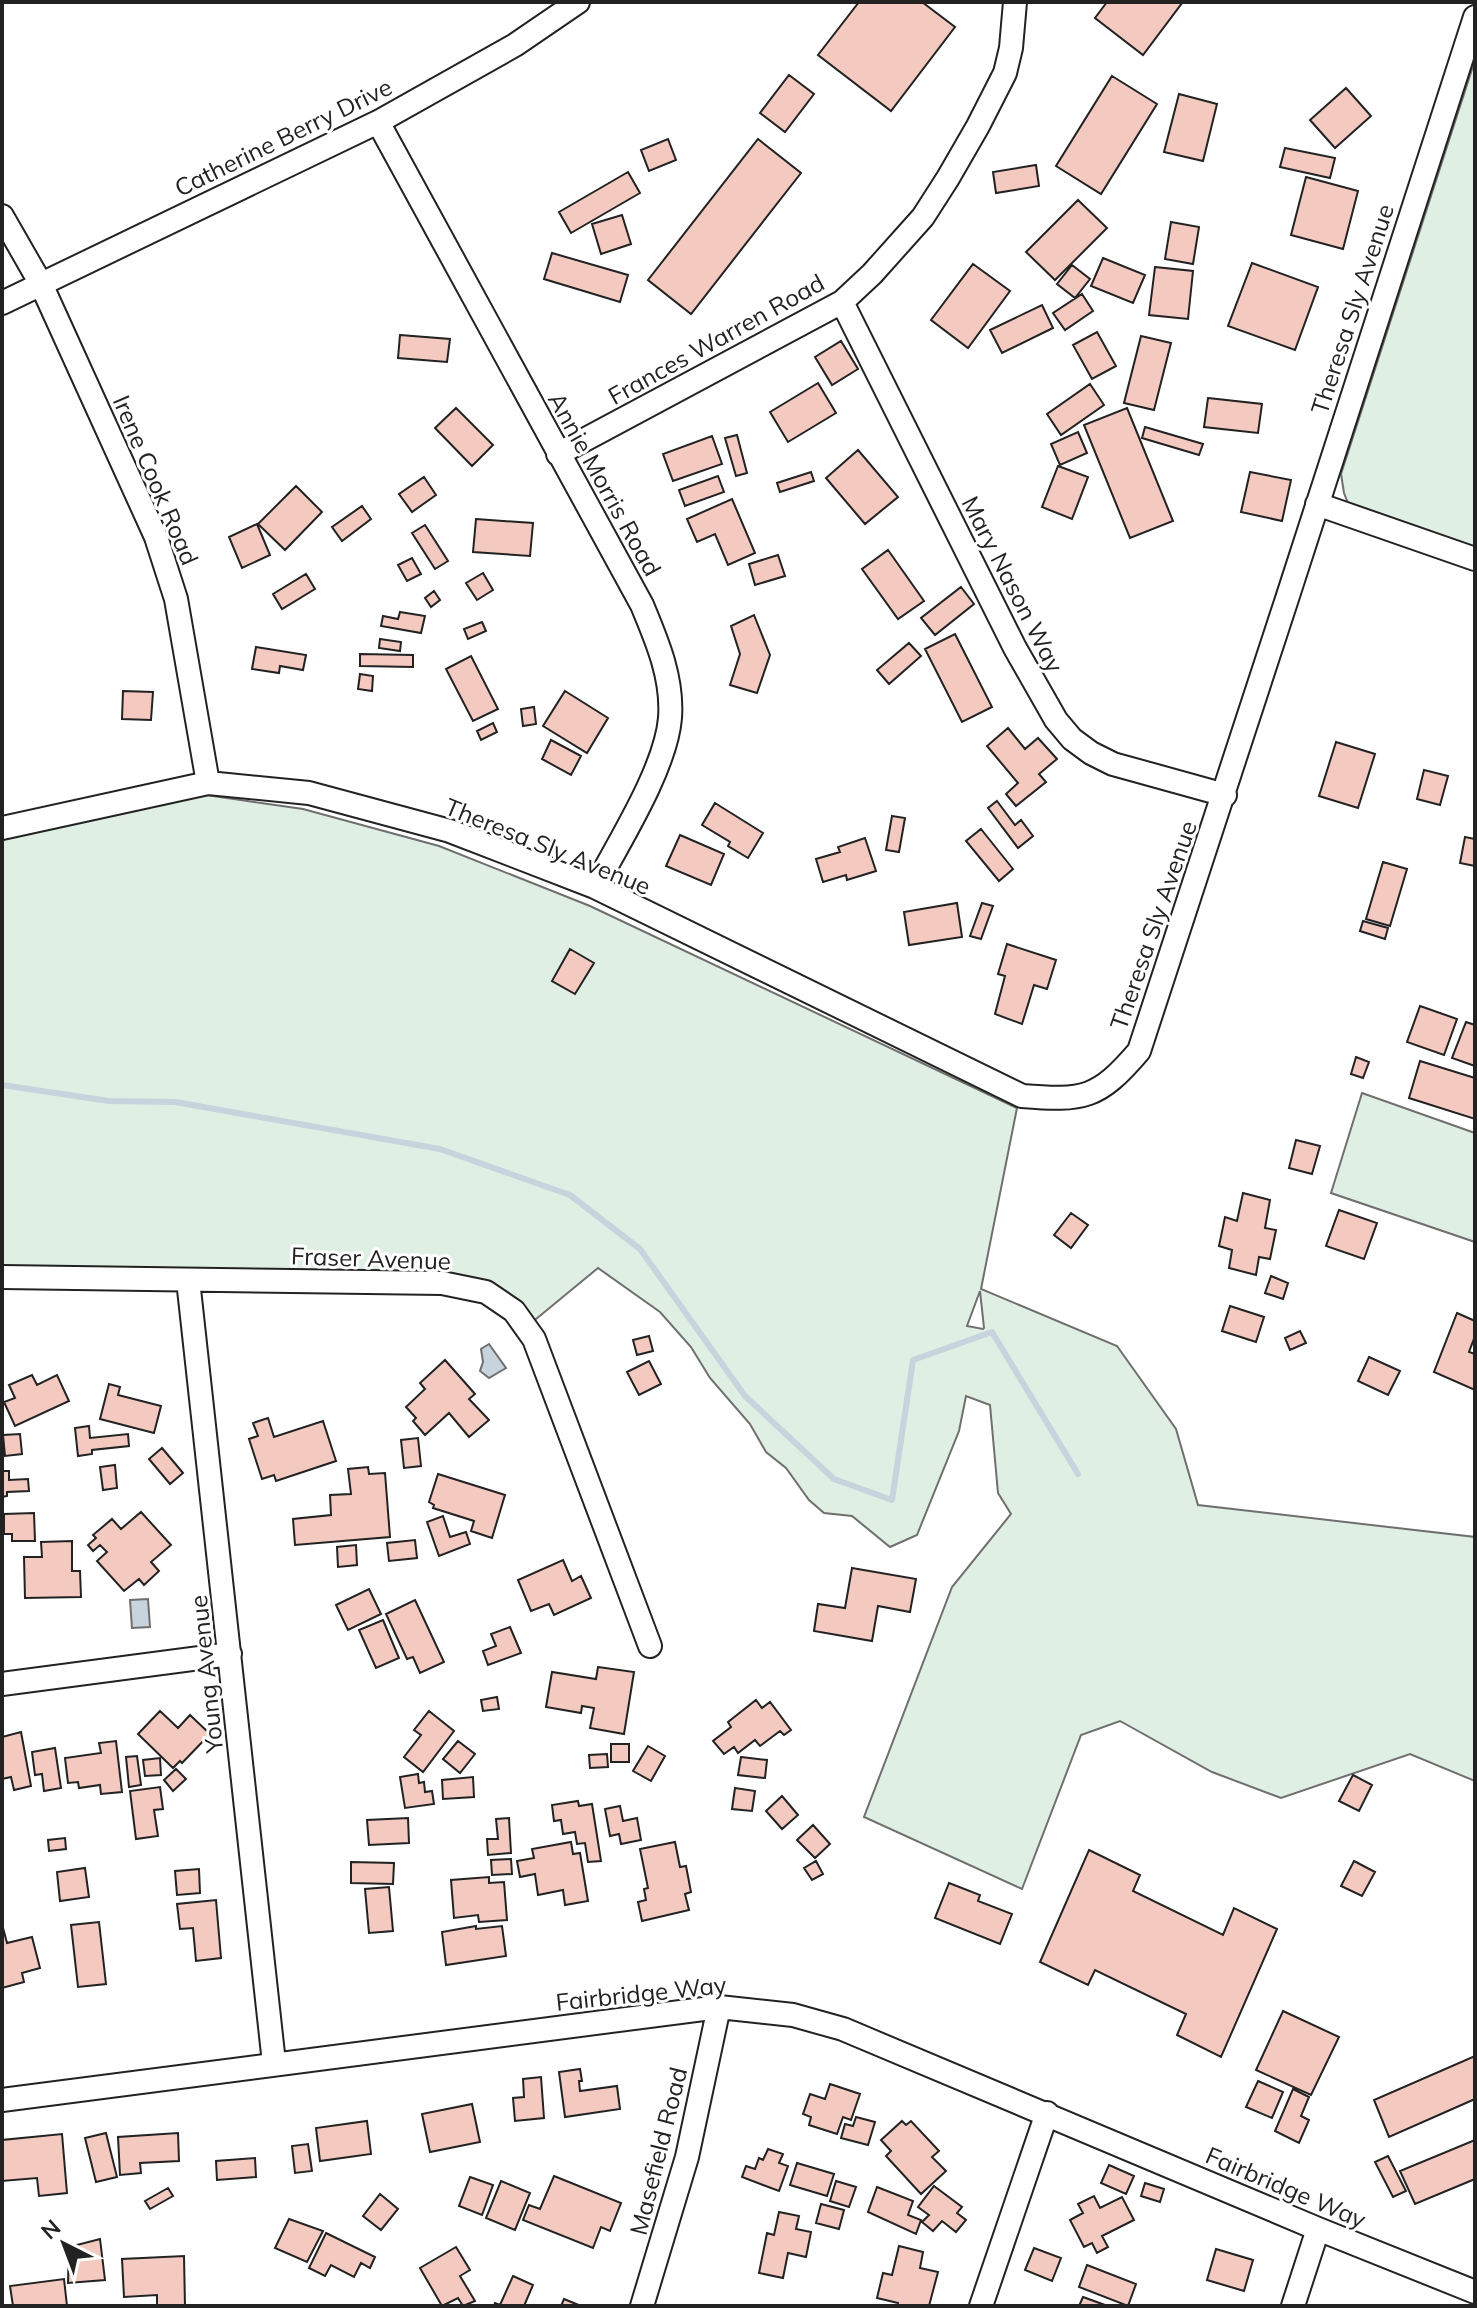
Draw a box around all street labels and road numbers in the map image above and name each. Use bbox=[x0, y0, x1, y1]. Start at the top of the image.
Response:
street label: Catherine Berry Drive bbox=[169, 71, 397, 203]
street label: Theresa Sly Avenue bbox=[1304, 200, 1400, 418]
street label: Frances Warren Road bbox=[603, 267, 829, 411]
street label: Annie Morris Road bbox=[542, 387, 668, 581]
street label: Irene Cook Road bbox=[107, 391, 205, 569]
street label: Mary Nason Way bbox=[956, 491, 1071, 677]
street label: Theresa Sly Avenue bbox=[441, 791, 655, 901]
street label: Theresa Sly Avenue bbox=[1103, 817, 1203, 1033]
street label: Fraser Avenue bbox=[291, 1240, 451, 1276]
street label: Young Avenue bbox=[183, 1594, 229, 1755]
street label: Fairbridge Way bbox=[554, 1969, 728, 2017]
street label: Masefield Road bbox=[623, 2064, 693, 2238]
street label: Fairbridge Way bbox=[1201, 2140, 1371, 2234]

